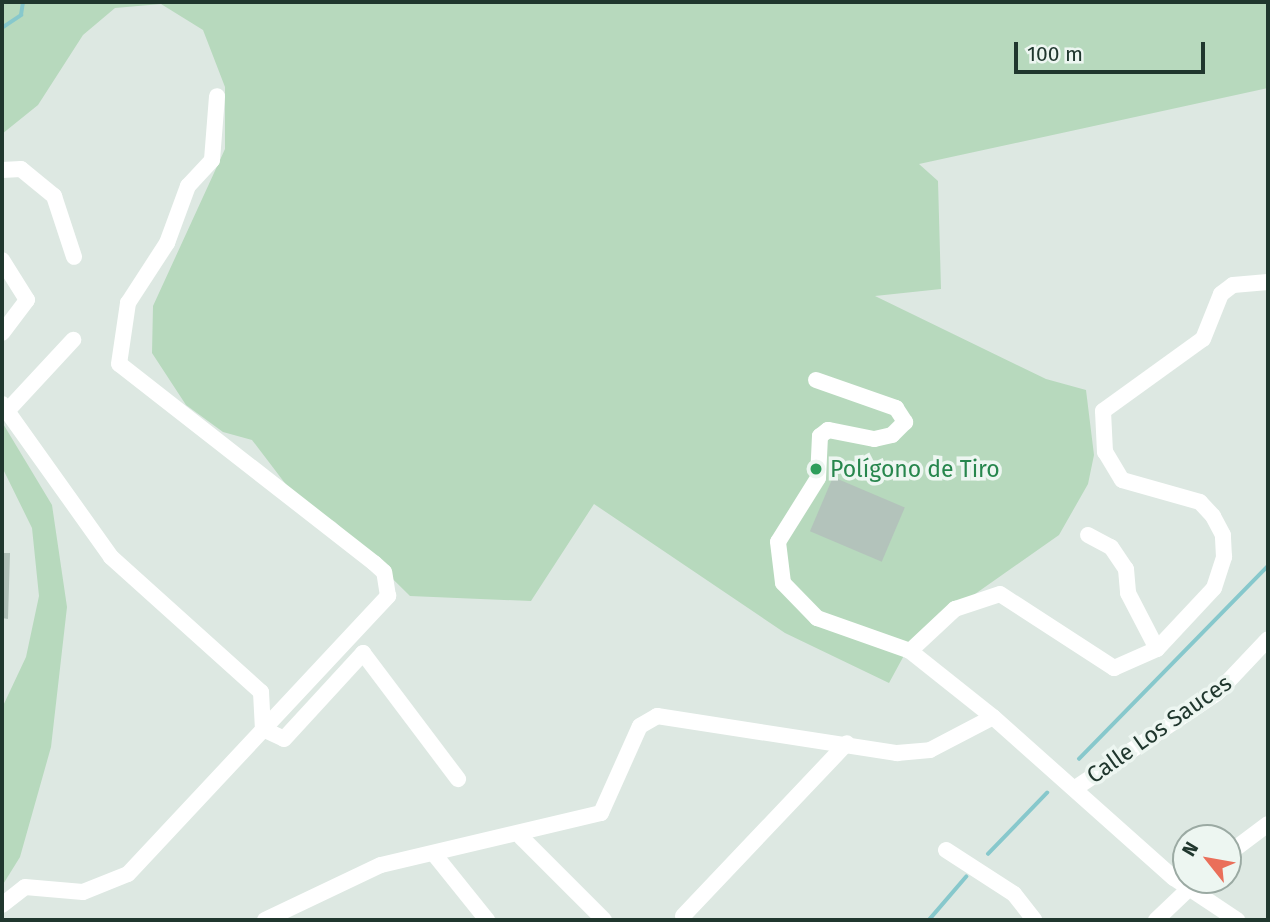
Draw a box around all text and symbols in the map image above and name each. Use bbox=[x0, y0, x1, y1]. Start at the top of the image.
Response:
scale bar bbox=[1018, 28, 1209, 72]
text: 100 m bbox=[1027, 41, 1083, 67]
place label: Polígono de Tiro bbox=[830, 455, 1000, 483]
marker: Polígono de Tiro bbox=[808, 461, 824, 477]
street label: Calle Los Sauces bbox=[1081, 669, 1237, 789]
north arrow bbox=[1172, 824, 1242, 894]
text: N bbox=[1177, 838, 1203, 860]

